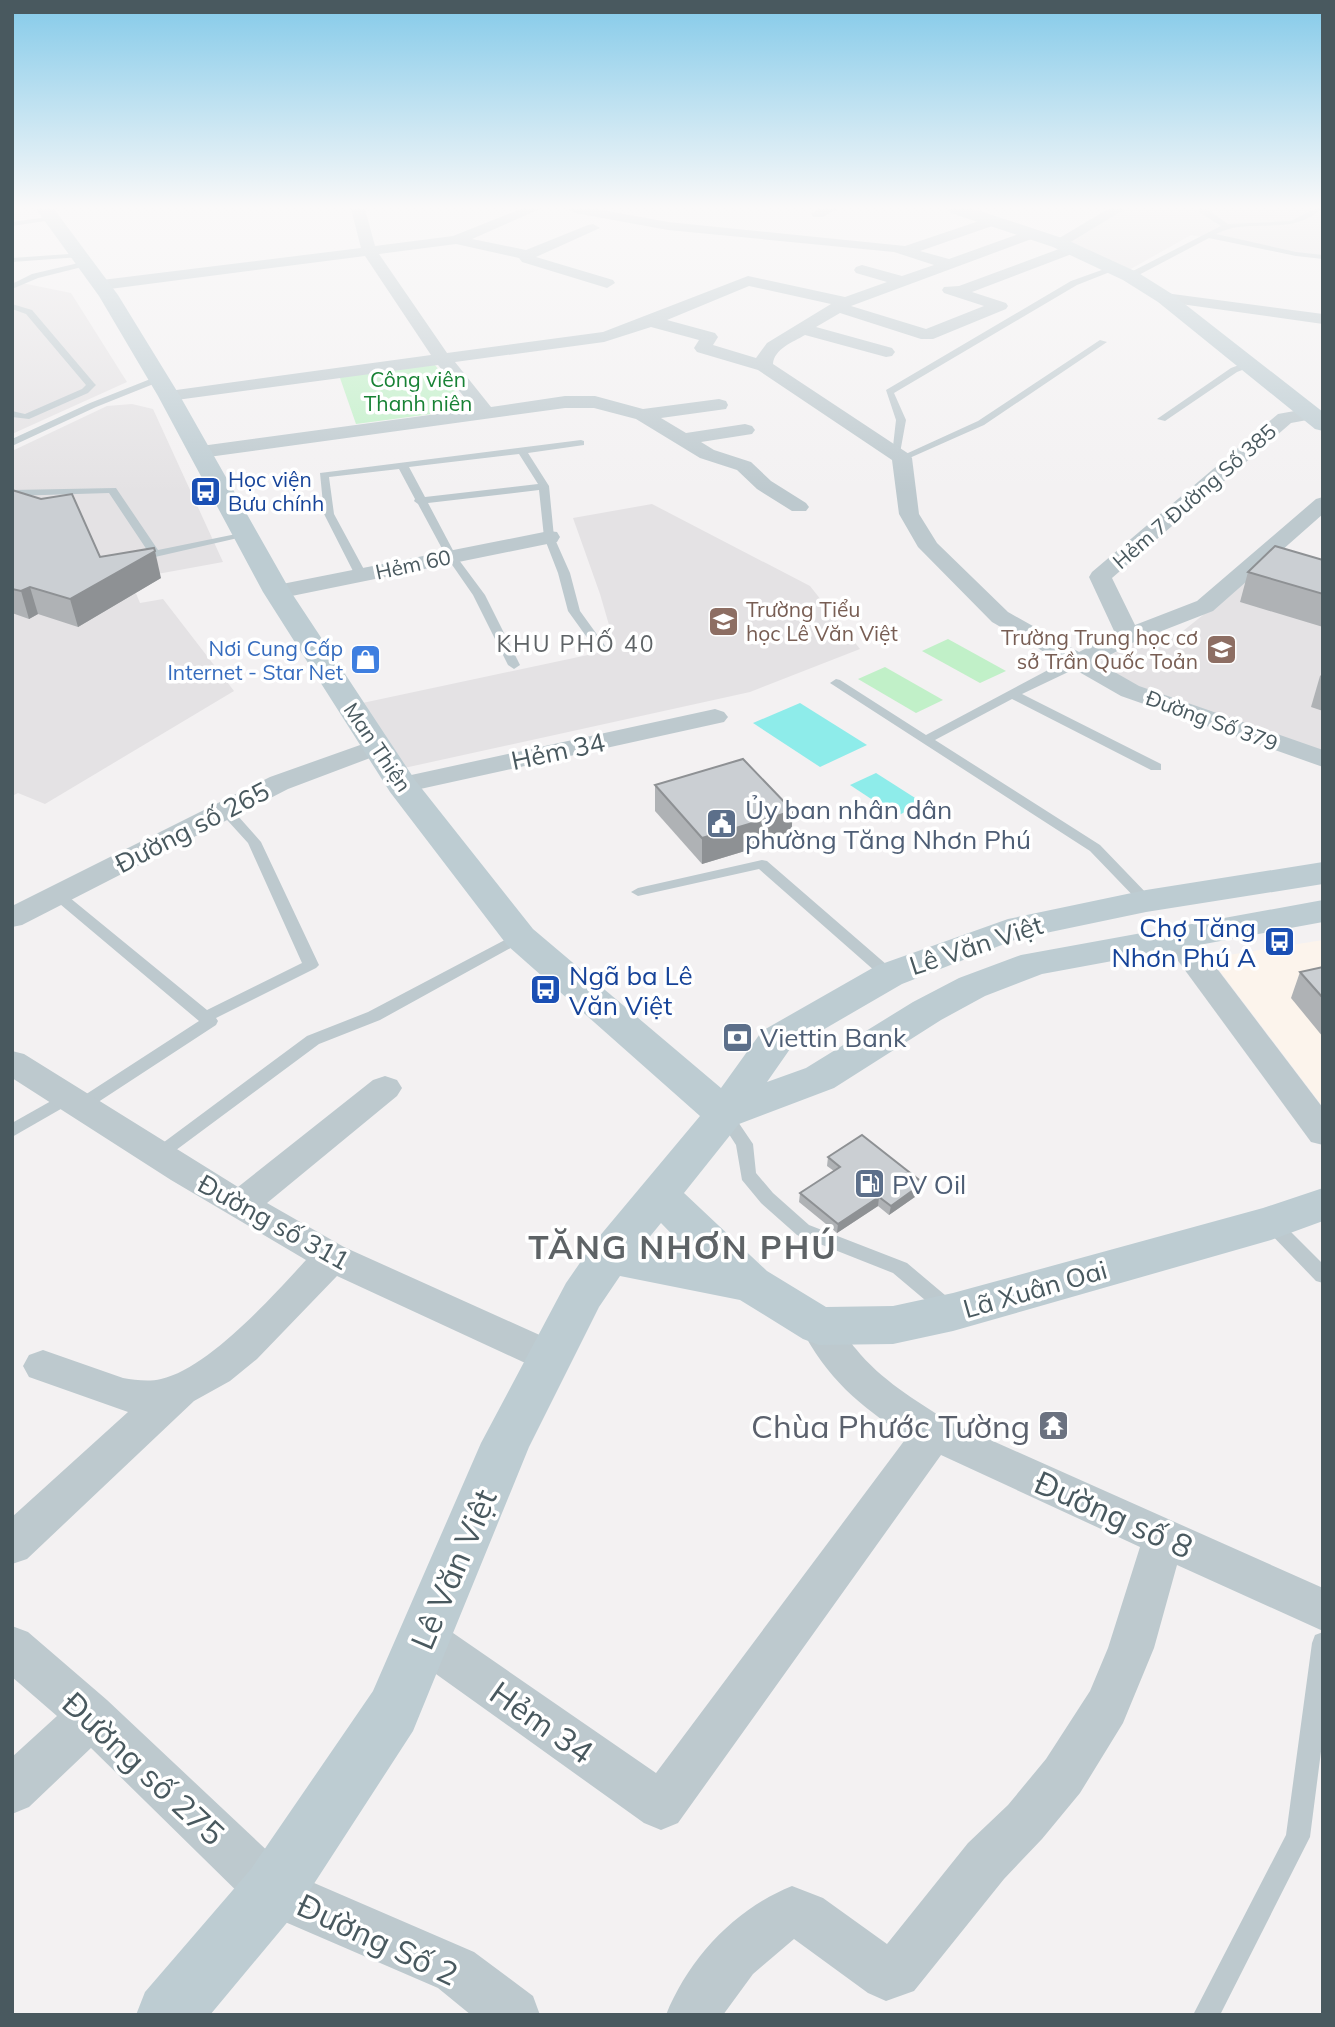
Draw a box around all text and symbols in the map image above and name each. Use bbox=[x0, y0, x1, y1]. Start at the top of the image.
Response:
park label: Công viên Thanh niên bbox=[364, 366, 472, 416]
street label: Hẻm 7 Đường Số 385 bbox=[1107, 418, 1281, 574]
place label: Học viện Bưu chính bbox=[228, 466, 324, 516]
bus stop icon: Học viện Bưu chính bbox=[188, 474, 222, 508]
street label: Hẻm 60 bbox=[373, 543, 453, 585]
place label: Trường Tiểu học Lê Văn Việt bbox=[746, 596, 898, 646]
school or university icon: Trường Tiểu học Lê Văn Việt bbox=[706, 604, 740, 638]
place label: Trường Trung học cơ sở Trần Quốc Toản bbox=[1001, 624, 1198, 674]
district label: KHU PHỐ 40 bbox=[497, 628, 655, 658]
school or university icon: Trường Trung học cơ sở Trần Quốc Toản bbox=[1204, 632, 1238, 666]
place label: Nơi Cung Cấp Internet - Star Net bbox=[167, 635, 343, 685]
shop icon: Nơi Cung Cấp Internet - Star Net bbox=[349, 643, 383, 677]
street label: Đường Số 379 bbox=[1142, 684, 1282, 756]
street label: Man Thiện bbox=[339, 697, 417, 797]
street label: Hẻm 34 bbox=[508, 725, 608, 777]
street label: Đường số 265 bbox=[110, 774, 274, 880]
place label: Ủy ban nhân dân phường Tăng Nhơn Phú bbox=[745, 793, 1031, 856]
public building icon: Ủy ban nhân dân phường Tăng Nhơn Phú bbox=[705, 807, 739, 841]
street label: Lê Văn Việt bbox=[905, 908, 1047, 982]
place label: Chợ Tăng Nhơn Phú A bbox=[1111, 911, 1256, 974]
bus stop icon: Chợ Tăng Nhơn Phú A bbox=[1262, 925, 1296, 959]
place label: Ngã ba Lê Văn Việt bbox=[569, 959, 693, 1022]
bus stop icon: Ngã ba Lê Văn Việt bbox=[529, 973, 563, 1007]
bank icon: Viettin Bank bbox=[720, 1020, 754, 1054]
place label: Viettin Bank bbox=[760, 1021, 907, 1054]
street label: Đường số 311 bbox=[192, 1167, 356, 1277]
fuel station icon: PV Oil bbox=[852, 1167, 886, 1201]
place label: PV Oil bbox=[892, 1168, 966, 1201]
district label: TĂNG NHƠN PHÚ bbox=[528, 1226, 838, 1267]
street label: Lã Xuân Oai bbox=[959, 1253, 1111, 1325]
place label: Chùa Phước Tường bbox=[751, 1406, 1030, 1446]
temple icon: Chùa Phước Tường bbox=[1036, 1409, 1070, 1443]
street label: Đường số 8 bbox=[1029, 1461, 1199, 1567]
street label: Lê Văn Việt bbox=[401, 1483, 505, 1655]
street label: Hẻm 34 bbox=[483, 1672, 601, 1772]
street label: Đường số 275 bbox=[55, 1683, 233, 1853]
street label: Đường Số 2 bbox=[291, 1884, 465, 1994]

